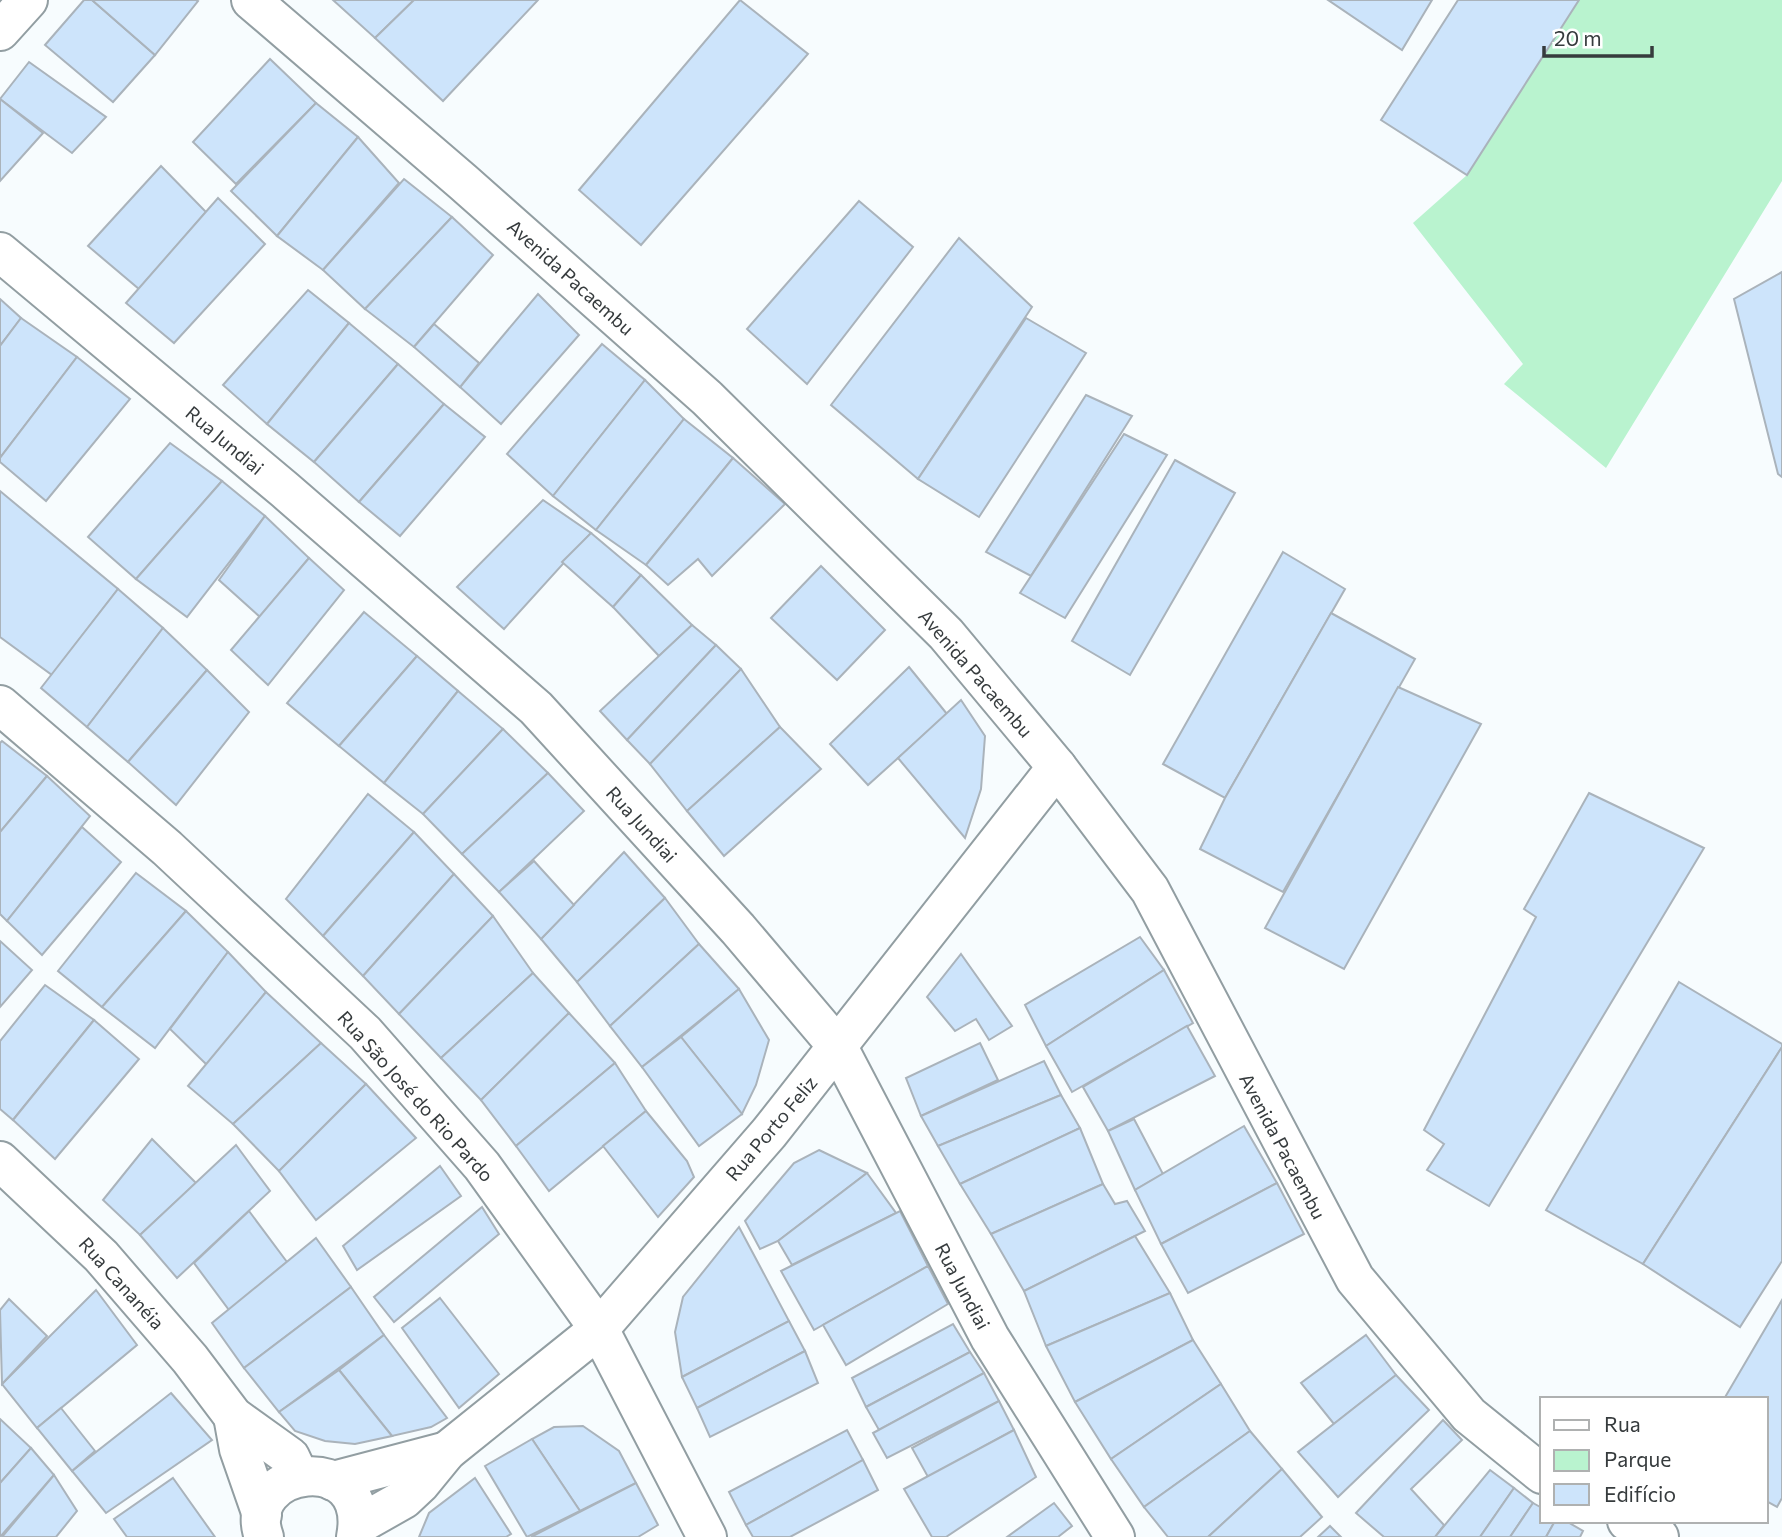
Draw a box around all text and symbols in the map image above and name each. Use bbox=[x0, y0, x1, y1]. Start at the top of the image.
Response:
scale bar bbox=[1544, 14, 1652, 58]
text: 20 m bbox=[1554, 25, 1602, 50]
street label: Avenida Pacaembu bbox=[503, 214, 639, 340]
street label: Rua Jundiai bbox=[181, 401, 269, 479]
street label: Avenida Pacaembu bbox=[914, 604, 1038, 742]
street label: Rua Jundiai bbox=[602, 781, 682, 867]
street label: Rua São José do Rio Pardo bbox=[333, 1006, 499, 1186]
street label: Avenida Pacaembu bbox=[1235, 1069, 1331, 1223]
street label: Rua Porto Feliz bbox=[721, 1071, 821, 1185]
street label: Rua Cananéia bbox=[75, 1232, 169, 1334]
street label: Rua Jundiai bbox=[931, 1239, 995, 1333]
legend bbox=[1540, 1397, 1768, 1523]
text: Rua bbox=[1604, 1411, 1641, 1436]
text: Parque bbox=[1604, 1446, 1671, 1471]
text: Edifício bbox=[1604, 1481, 1676, 1506]

